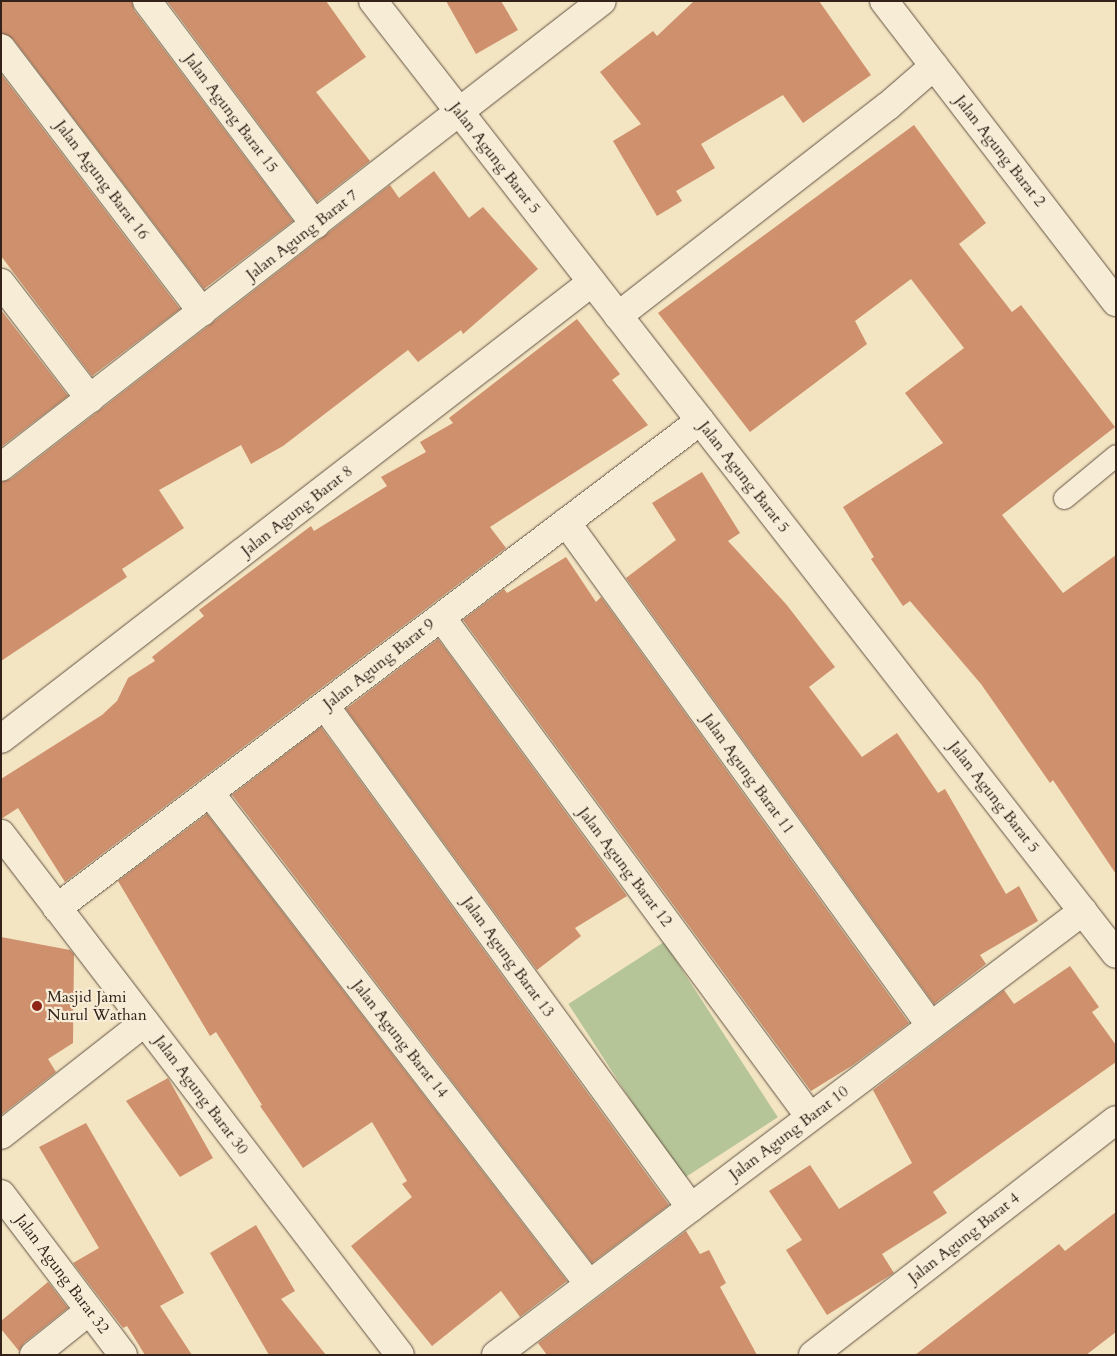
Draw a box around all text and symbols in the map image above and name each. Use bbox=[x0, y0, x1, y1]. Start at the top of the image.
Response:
street label: Jalan Agung Barat 15 bbox=[180, 50, 282, 176]
street label: Jalan Agung Barat 2 bbox=[950, 91, 1050, 211]
street label: Jalan Agung Barat 5 bbox=[445, 98, 545, 218]
street label: Jalan Agung Barat 16 bbox=[51, 117, 153, 243]
street label: Jalan Agung Barat 7 bbox=[242, 185, 362, 285]
street label: Jalan Agung Barat 5 bbox=[694, 417, 794, 537]
street label: Jalan Agung Barat 8 bbox=[237, 461, 357, 561]
street label: Jalan Agung Barat 9 bbox=[319, 614, 439, 714]
street label: Jalan Agung Barat 11 bbox=[698, 710, 798, 838]
street label: Jalan Agung Barat 5 bbox=[944, 737, 1044, 857]
street label: Jalan Agung Barat 12 bbox=[574, 804, 676, 930]
street label: Jalan Agung Barat 13 bbox=[458, 893, 558, 1021]
street label: Jalan Agung Barat 14 bbox=[348, 976, 452, 1102]
place label: Masjid Jami Nurul Wathan bbox=[47, 987, 147, 1025]
marker: Masjid Jami Nurul Wathan bbox=[31, 1000, 43, 1012]
street label: Jalan Agung Barat 30 bbox=[150, 1032, 252, 1158]
street label: Jalan Agung Barat 10 bbox=[726, 1082, 852, 1184]
street label: Jalan Agung Barat 4 bbox=[904, 1188, 1024, 1288]
street label: Jalan Agung Barat 32 bbox=[11, 1211, 113, 1337]

